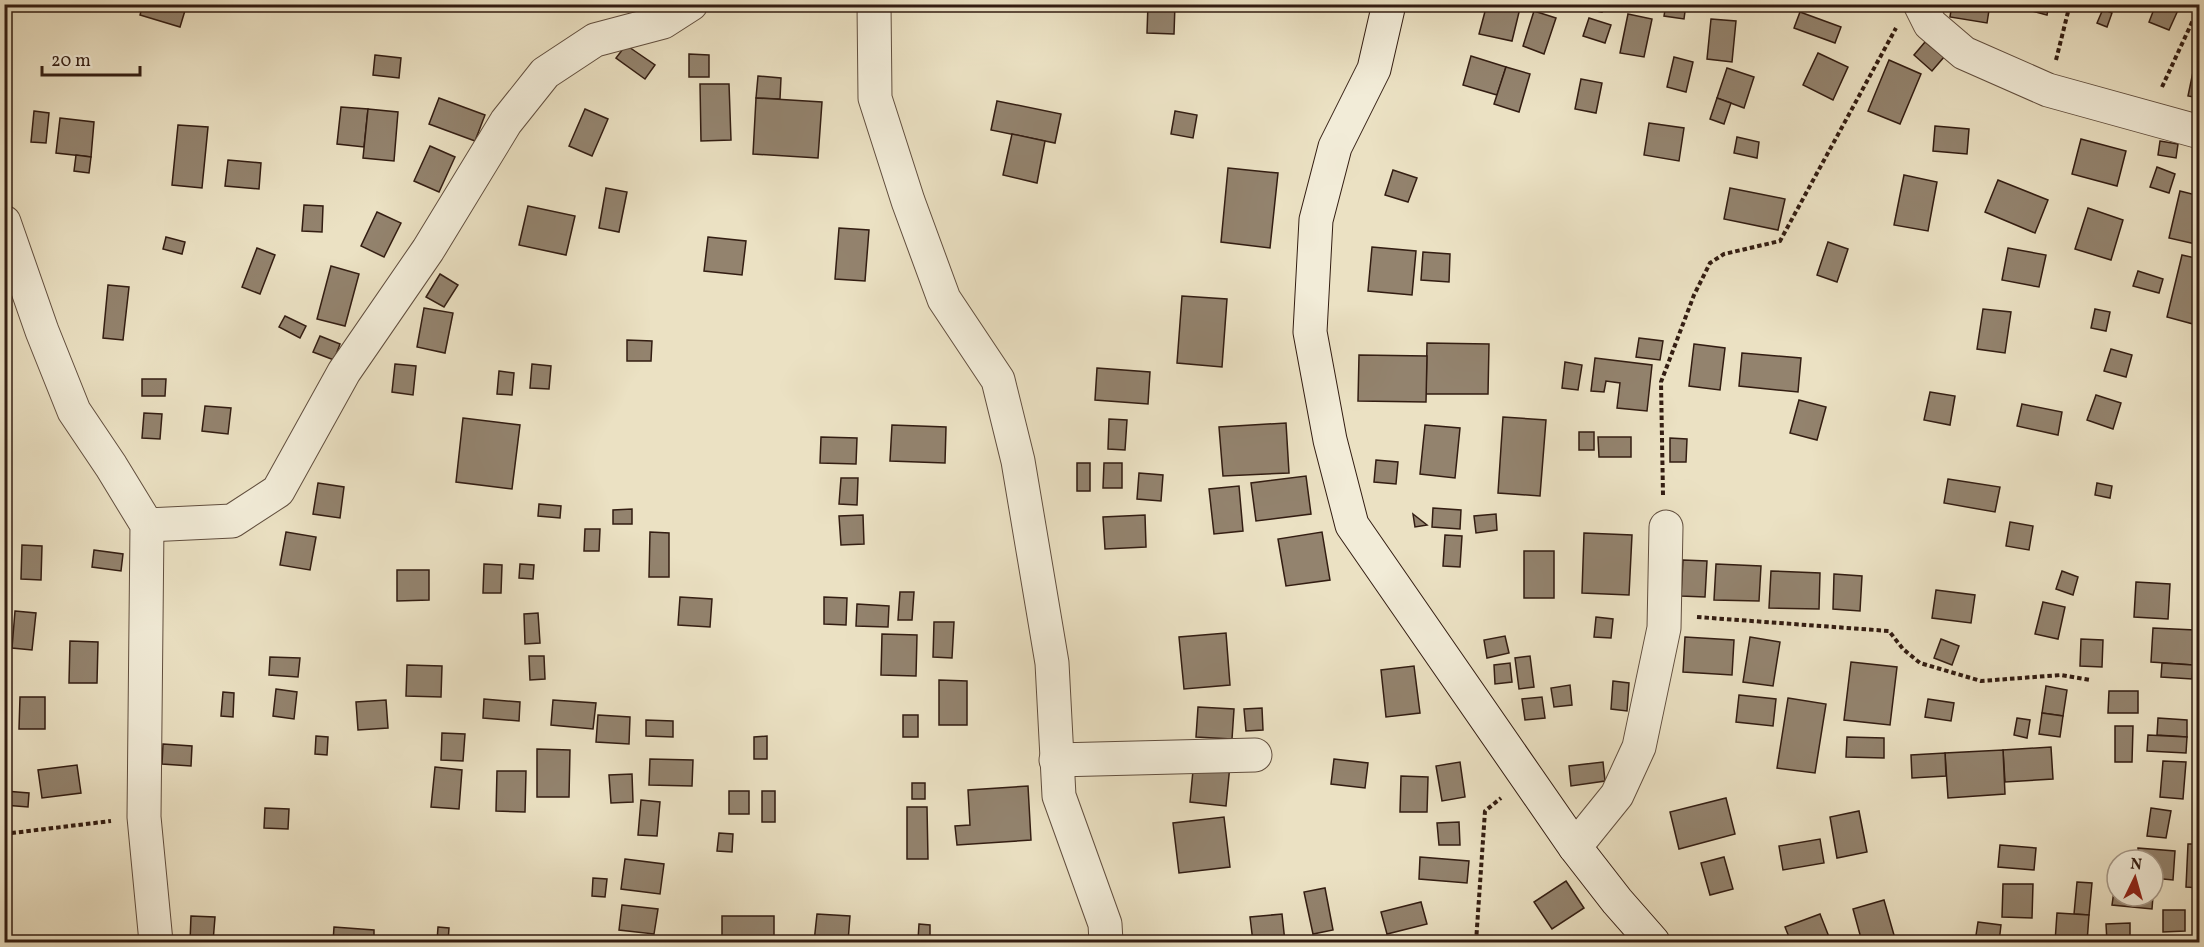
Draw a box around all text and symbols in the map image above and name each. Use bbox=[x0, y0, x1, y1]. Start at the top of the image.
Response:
scale bar bbox=[42, 39, 140, 77]
text: 20 m bbox=[51, 49, 91, 74]
north arrow bbox=[2105, 848, 2165, 908]
text: N bbox=[2129, 854, 2143, 877]

